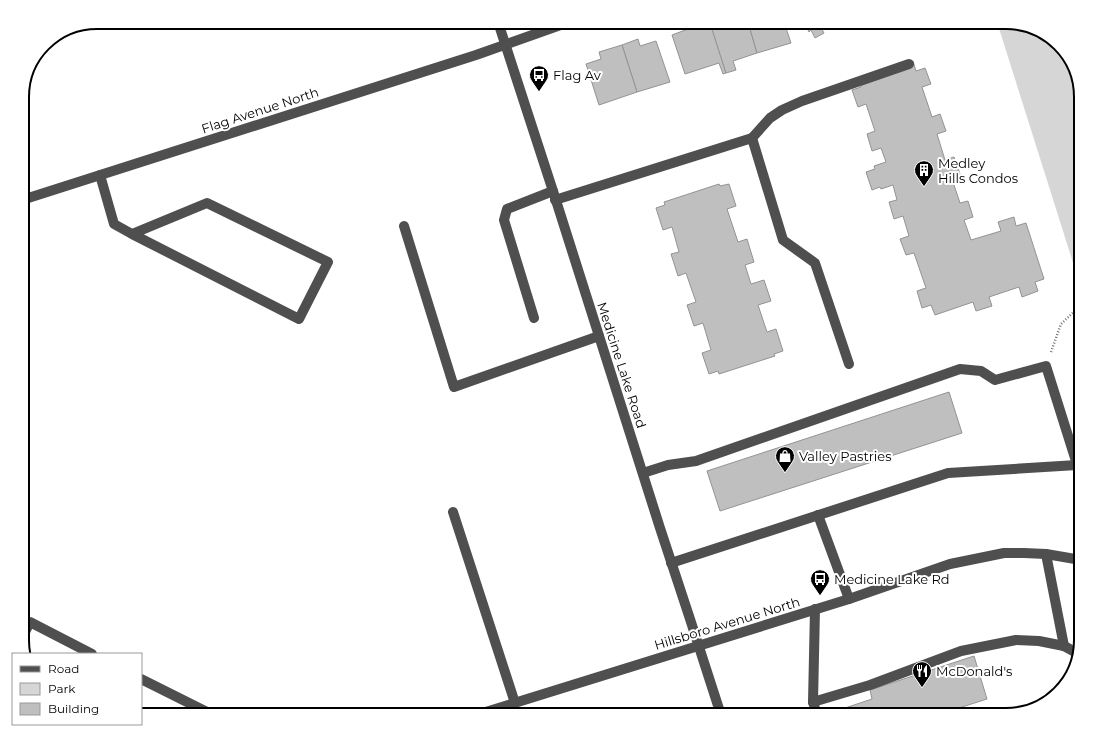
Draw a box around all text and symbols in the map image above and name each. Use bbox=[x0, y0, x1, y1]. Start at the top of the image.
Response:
bus stop icon: Flag Av bbox=[528, 64, 550, 92]
place label: Flag Av bbox=[553, 67, 602, 83]
street label: Flag Avenue North bbox=[199, 83, 321, 137]
place label: Medley Hills Condos bbox=[938, 155, 1018, 186]
building icon: Medley Hills Condos bbox=[913, 159, 935, 187]
street label: Medicine Lake Road bbox=[594, 300, 650, 430]
shop icon: Valley Pastries bbox=[774, 445, 796, 473]
place label: Valley Pastries bbox=[799, 448, 891, 464]
bus stop icon: Medicine Lake Rd bbox=[809, 568, 831, 596]
place label: Medicine Lake Rd bbox=[834, 571, 950, 587]
street label: Hillsboro Avenue North bbox=[652, 593, 802, 653]
legend bbox=[12, 653, 142, 725]
restaurant icon: McDonald's bbox=[911, 660, 933, 688]
text: Road bbox=[48, 661, 79, 676]
place label: McDonald's bbox=[936, 663, 1012, 679]
text: Park bbox=[48, 681, 76, 696]
text: Building bbox=[48, 701, 99, 716]

